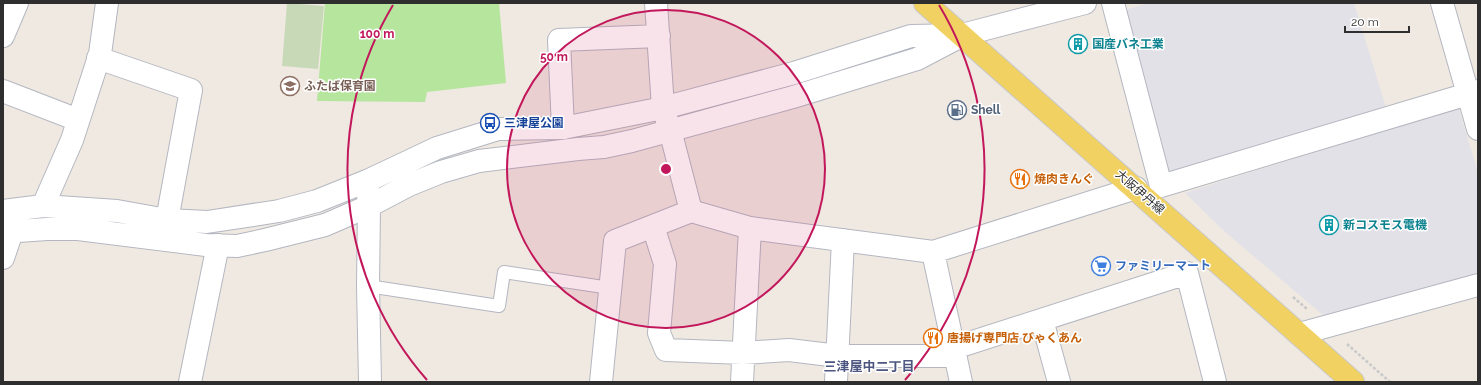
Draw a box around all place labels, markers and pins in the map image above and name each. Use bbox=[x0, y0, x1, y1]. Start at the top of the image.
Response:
building icon: 国産バネ工業 bbox=[1067, 33, 1089, 55]
place label: 国産バネ工業 bbox=[1092, 37, 1164, 51]
school or university icon: ふたば保育園 bbox=[279, 75, 301, 97]
place label: ふたば保育園 bbox=[304, 79, 376, 93]
fuel station icon: Shell bbox=[946, 99, 968, 121]
place label: Shell bbox=[971, 103, 1001, 117]
bus stop icon: 三津屋公園 bbox=[479, 112, 501, 134]
place label: 三津屋公園 bbox=[504, 116, 564, 130]
centre of rings bbox=[659, 162, 673, 176]
restaurant icon: 焼肉きんぐ bbox=[1009, 168, 1031, 190]
place label: 焼肉きんぐ bbox=[1034, 172, 1094, 186]
building icon: 新コスモス電機 bbox=[1318, 214, 1340, 236]
place label: 新コスモス電機 bbox=[1343, 218, 1427, 232]
supermarket icon: ファミリーマート bbox=[1090, 255, 1112, 277]
place label: ファミリーマート bbox=[1115, 259, 1211, 273]
restaurant icon: 唐揚げ専門店 びゃくあん bbox=[922, 327, 944, 349]
place label: 唐揚げ専門店 びゃくあん bbox=[947, 331, 1082, 345]

